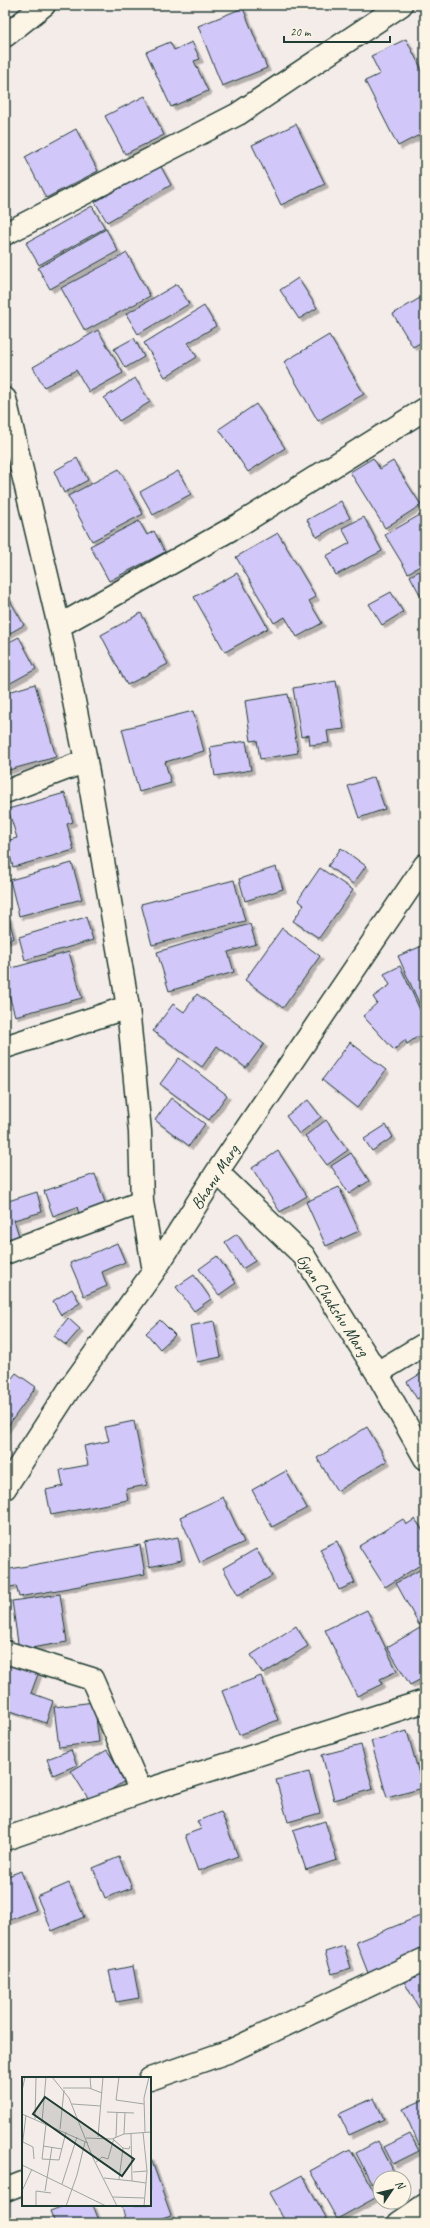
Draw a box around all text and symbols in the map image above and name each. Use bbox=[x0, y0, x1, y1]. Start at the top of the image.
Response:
scale bar bbox=[284, 18, 390, 44]
text: 20 m bbox=[290, 24, 312, 40]
street label: Bhanu Marg bbox=[186, 1140, 244, 1214]
street label: Gyan Chakshu Marg bbox=[292, 1250, 375, 1362]
inset map bbox=[22, 2077, 151, 2206]
north arrow bbox=[372, 2170, 412, 2210]
text: N bbox=[393, 2177, 409, 2193]

